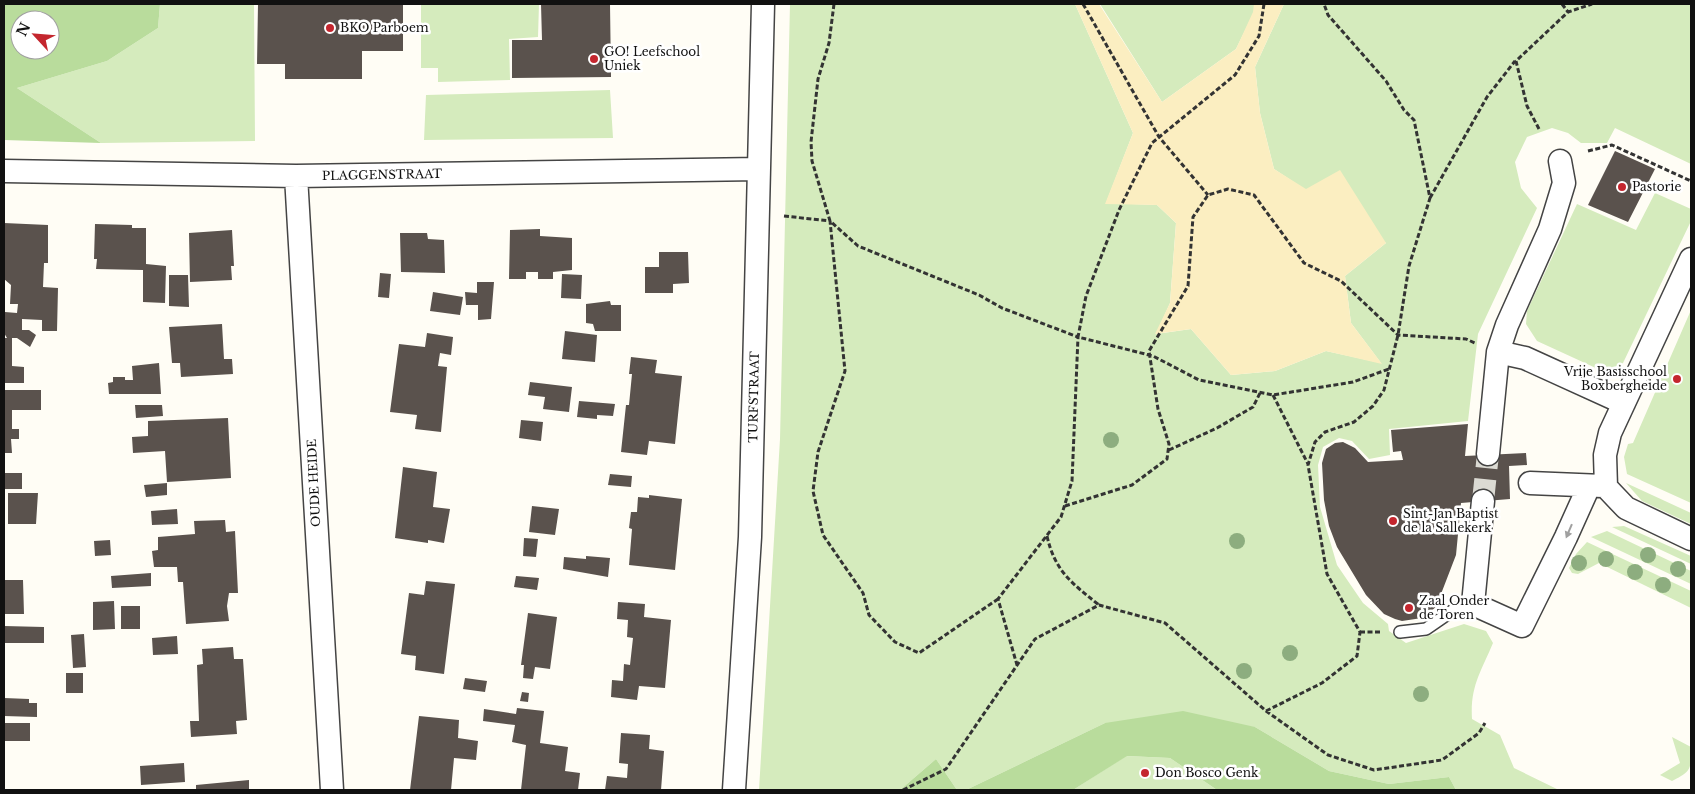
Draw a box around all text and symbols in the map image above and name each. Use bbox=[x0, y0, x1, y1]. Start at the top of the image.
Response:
north arrow bbox=[10, 10, 60, 60]
text: N bbox=[12, 19, 34, 39]
place label: BKO Parboem bbox=[340, 20, 429, 35]
marker: BKO Parboem bbox=[324, 22, 336, 34]
place label: GO! Leefschool Uniek bbox=[604, 44, 700, 73]
marker: GO! Leefschool Uniek bbox=[588, 53, 600, 65]
street label: PLAGGENSTRAAT bbox=[322, 166, 443, 183]
place label: Pastorie bbox=[1632, 179, 1681, 194]
marker: Pastorie bbox=[1616, 181, 1628, 193]
street label: TURFSTRAAT bbox=[745, 351, 762, 443]
place label: Vrije Basisschool Boxbergheide bbox=[1563, 364, 1667, 393]
marker: Vrije Basisschool Boxbergheide bbox=[1671, 373, 1683, 385]
street label: OUDE HEIDE bbox=[304, 438, 323, 527]
place label: Sint-Jan Baptist de la Sallekerk bbox=[1403, 506, 1499, 535]
marker: Sint-Jan Baptist de la Sallekerk bbox=[1387, 515, 1399, 527]
one-way arrow bbox=[1564, 524, 1572, 538]
place label: Zaal Onder de Toren bbox=[1419, 593, 1489, 622]
marker: Zaal Onder de Toren bbox=[1403, 602, 1415, 614]
place label: Don Bosco Genk bbox=[1155, 765, 1259, 780]
marker: Don Bosco Genk bbox=[1139, 767, 1151, 779]

